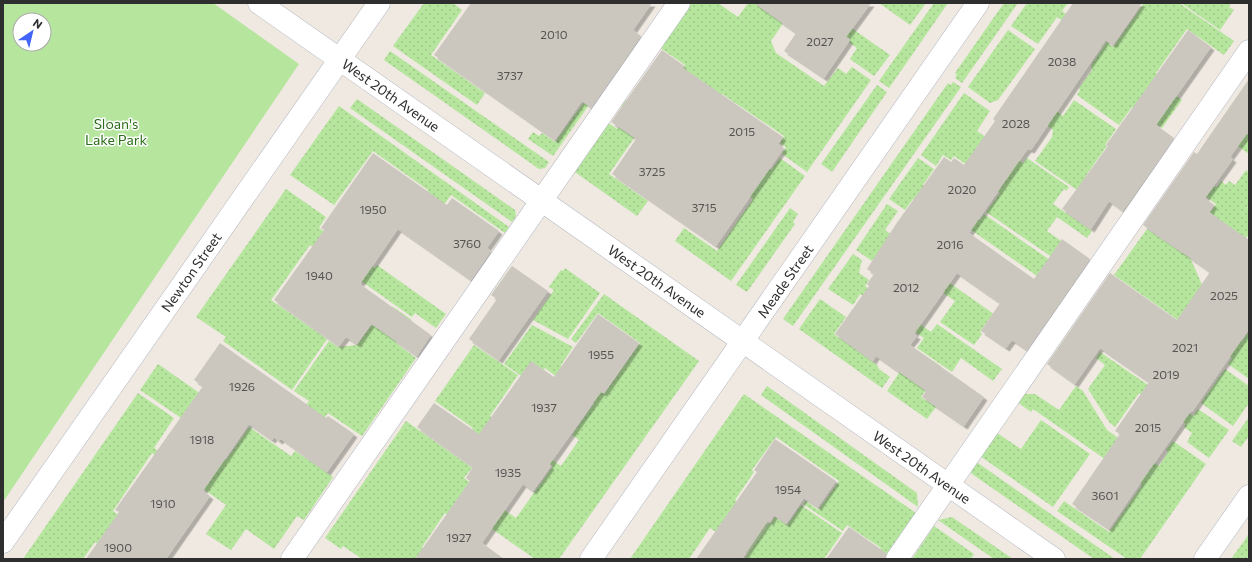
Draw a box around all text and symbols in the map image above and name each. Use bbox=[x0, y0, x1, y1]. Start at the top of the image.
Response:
north arrow bbox=[12, 12, 52, 52]
text: N bbox=[31, 16, 45, 31]
house number: 2010 bbox=[540, 27, 568, 41]
house number: 2027 bbox=[806, 34, 834, 48]
house number: 2038 bbox=[1048, 54, 1076, 68]
street label: West 20th Avenue bbox=[339, 55, 443, 135]
house number: 3737 bbox=[497, 68, 523, 82]
park label: Sloan's Lake Park bbox=[85, 115, 147, 148]
house number: 2028 bbox=[1002, 116, 1030, 130]
house number: 2015 bbox=[729, 124, 755, 138]
house number: 3725 bbox=[639, 164, 665, 178]
house number: 2020 bbox=[948, 182, 977, 196]
house number: 3715 bbox=[691, 200, 717, 214]
house number: 1950 bbox=[359, 202, 387, 216]
street label: Newton Street bbox=[157, 229, 225, 315]
house number: 3760 bbox=[453, 236, 481, 250]
house number: 2016 bbox=[937, 237, 963, 251]
street label: West 20th Avenue bbox=[605, 241, 709, 321]
street label: Meade Street bbox=[753, 241, 817, 321]
house number: 1940 bbox=[305, 268, 333, 282]
house number: 2012 bbox=[893, 280, 919, 294]
house number: 2025 bbox=[1210, 288, 1238, 302]
house number: 2021 bbox=[1172, 340, 1198, 354]
house number: 1955 bbox=[588, 347, 614, 361]
house number: 2019 bbox=[1153, 367, 1179, 381]
house number: 1926 bbox=[229, 379, 255, 393]
house number: 1937 bbox=[531, 400, 557, 414]
house number: 2015 bbox=[1135, 420, 1161, 434]
street label: West 20th Avenue bbox=[870, 427, 974, 507]
house number: 1918 bbox=[190, 432, 214, 446]
house number: 1935 bbox=[495, 465, 521, 479]
house number: 1954 bbox=[775, 482, 801, 496]
house number: 3601 bbox=[1091, 488, 1119, 502]
house number: 1910 bbox=[150, 496, 176, 510]
house number: 1927 bbox=[446, 530, 472, 544]
house number: 1900 bbox=[104, 540, 132, 554]

